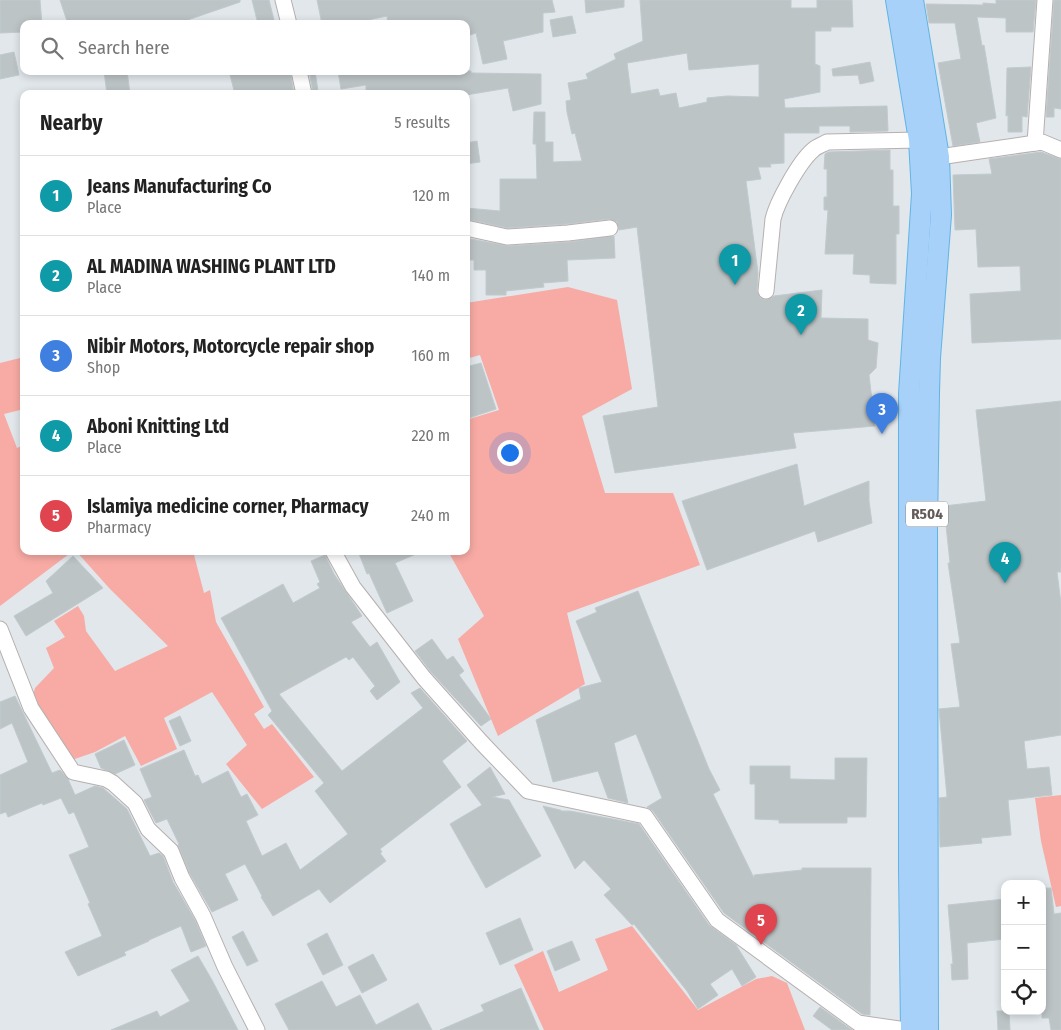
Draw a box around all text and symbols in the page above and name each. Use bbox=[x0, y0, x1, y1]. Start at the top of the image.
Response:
search box bbox=[20, 20, 470, 75]
icon: search bbox=[38, 34, 66, 62]
text: Search here bbox=[78, 36, 170, 59]
text: Nearby bbox=[40, 110, 102, 136]
text: 5 results bbox=[394, 113, 450, 132]
text: Jeans Manufacturing Co bbox=[87, 175, 272, 198]
text: 1 bbox=[53, 186, 59, 205]
text: 120 m bbox=[412, 186, 450, 205]
text: Place bbox=[87, 198, 122, 217]
pin: 1 bbox=[719, 244, 751, 285]
text: AL MADINA WASHING PLANT LTD bbox=[87, 255, 336, 278]
text: 2 bbox=[52, 266, 60, 285]
text: 140 m bbox=[412, 266, 450, 285]
text: Place bbox=[87, 278, 122, 297]
pin: 2 bbox=[785, 294, 817, 335]
text: Nibir Motors, Motorcycle repair shop bbox=[87, 335, 374, 358]
text: 3 bbox=[52, 346, 60, 365]
text: 160 m bbox=[411, 346, 450, 365]
text: Shop bbox=[87, 358, 120, 377]
pin: 3 bbox=[866, 393, 898, 434]
text: Aboni Knitting Ltd bbox=[87, 415, 229, 438]
text: 4 bbox=[52, 426, 60, 445]
text: 220 m bbox=[411, 426, 450, 445]
text: Place bbox=[87, 438, 122, 457]
your location bbox=[497, 440, 523, 466]
text: Islamiya medicine corner, Pharmacy bbox=[87, 495, 368, 518]
road number: R504 bbox=[906, 502, 948, 526]
text: 5 bbox=[52, 506, 60, 525]
text: 240 m bbox=[411, 506, 450, 525]
text: Pharmacy bbox=[87, 518, 151, 537]
pin: 4 bbox=[989, 542, 1021, 583]
map controls bbox=[1001, 880, 1046, 1015]
button: + bbox=[1001, 880, 1046, 925]
pin: 5 bbox=[745, 904, 777, 945]
button: − bbox=[1001, 925, 1046, 970]
button: locate bbox=[1001, 970, 1046, 1015]

